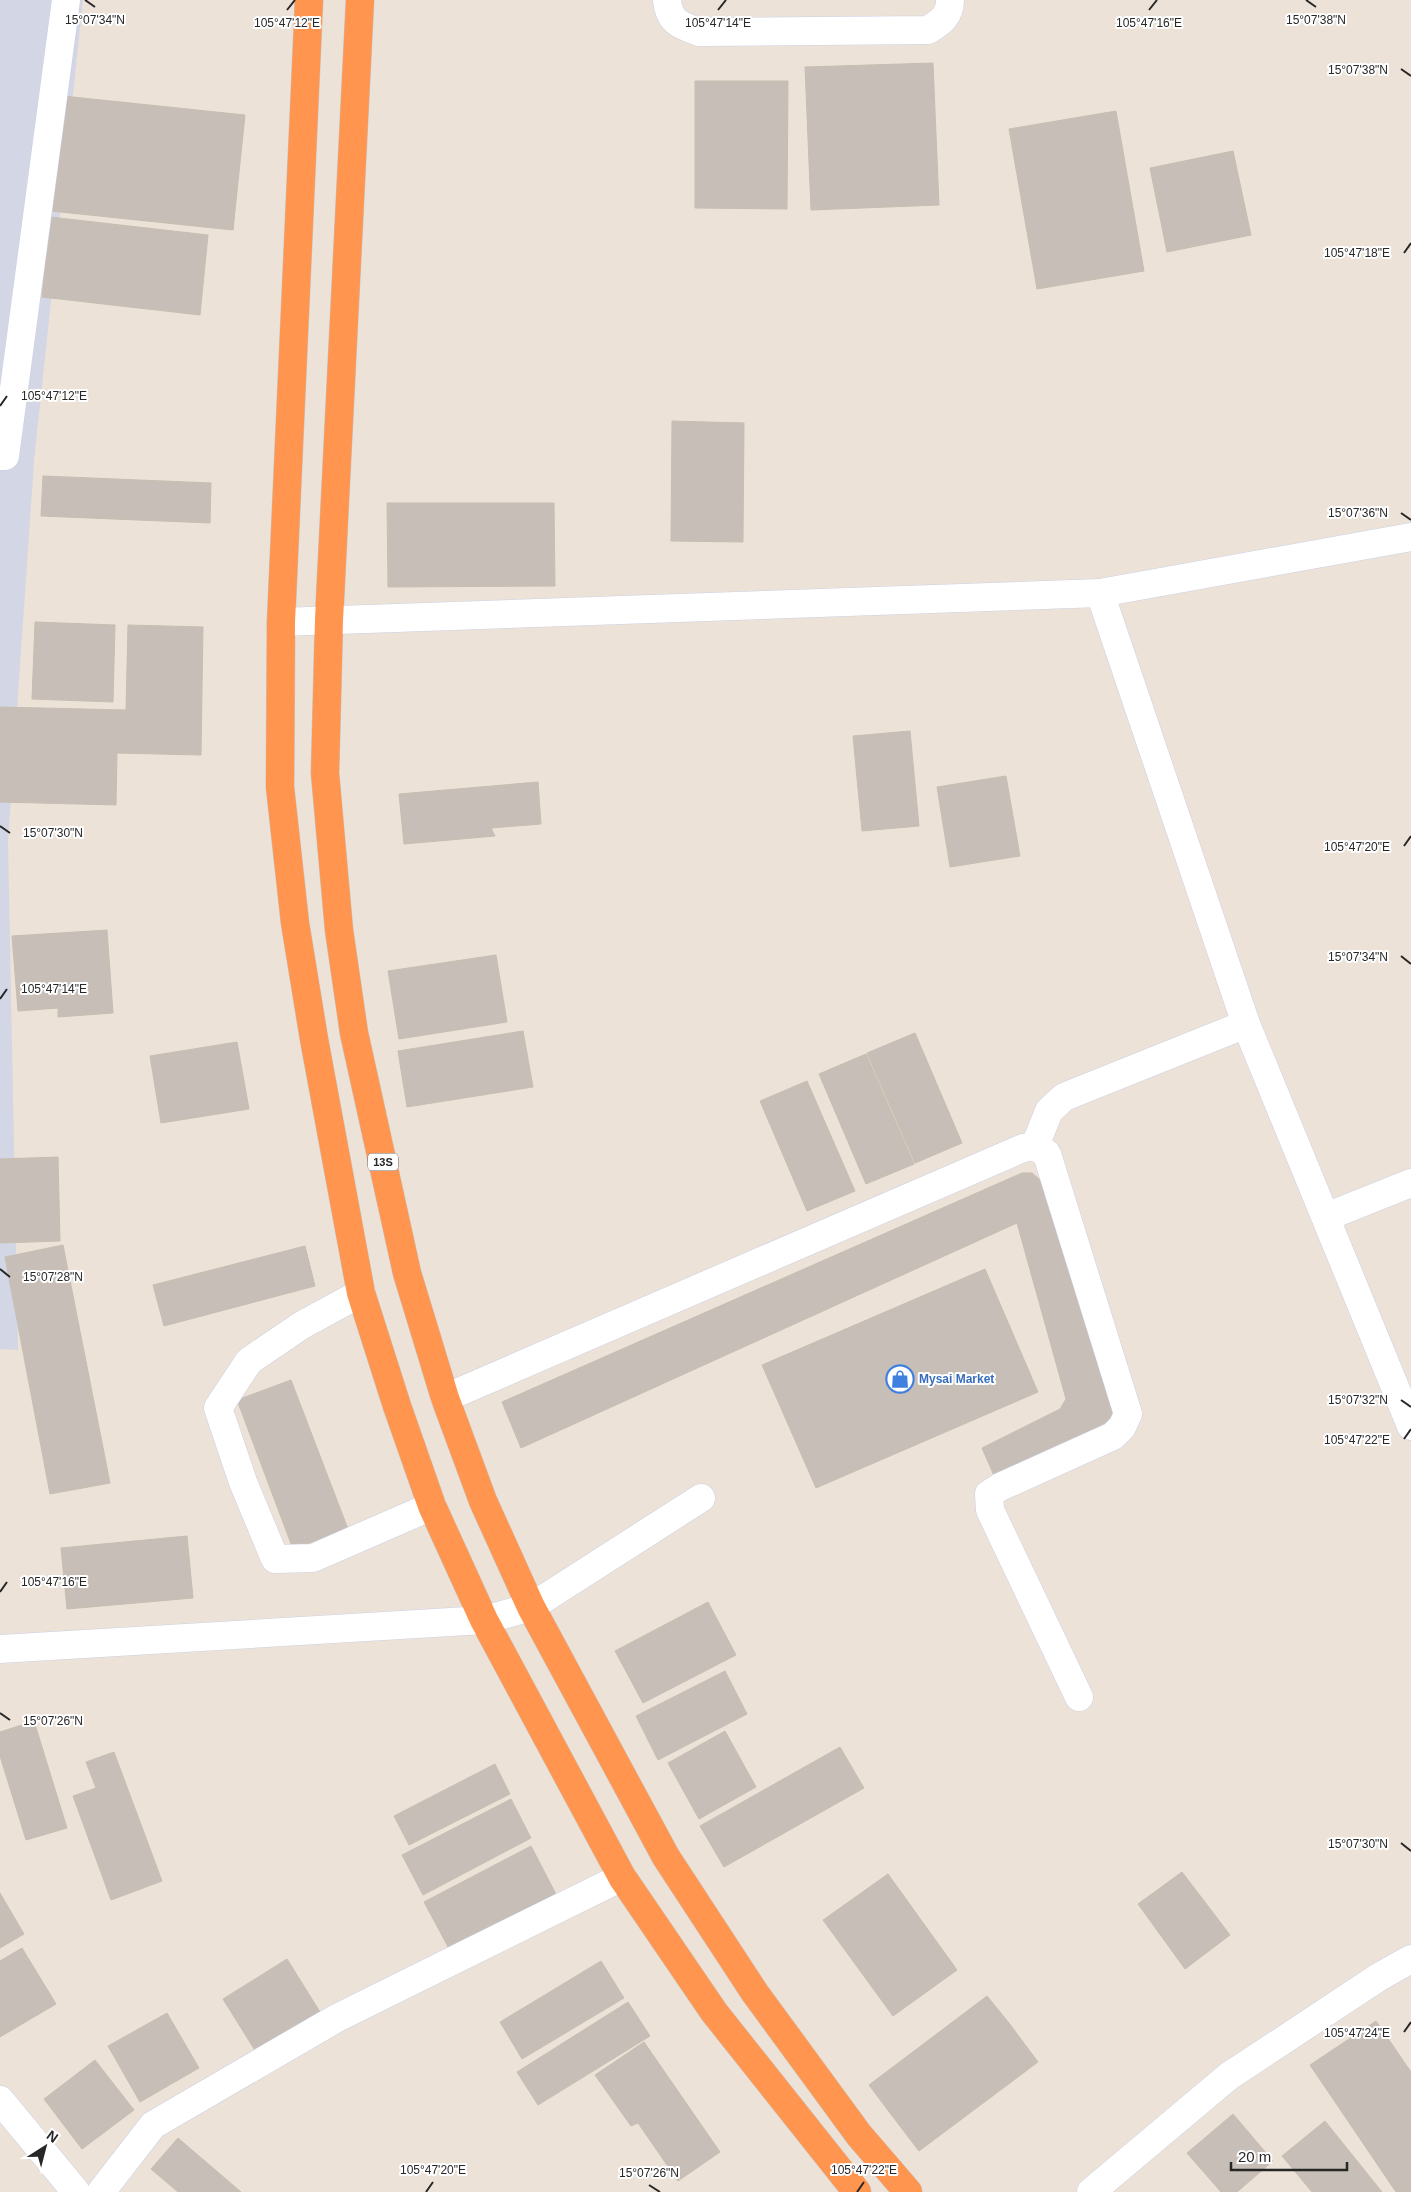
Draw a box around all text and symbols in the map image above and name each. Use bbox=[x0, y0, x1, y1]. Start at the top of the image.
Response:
text: 15°07'34"N bbox=[65, 13, 125, 27]
text: 15°07'38"N bbox=[1286, 13, 1346, 27]
text: 105°47'12"E bbox=[254, 16, 320, 30]
text: 105°47'14"E bbox=[685, 16, 751, 30]
text: 105°47'16"E bbox=[1116, 16, 1182, 30]
text: 15°07'38"N bbox=[1328, 63, 1388, 77]
text: 105°47'18"E bbox=[1324, 246, 1390, 260]
text: 105°47'12"E bbox=[21, 389, 87, 403]
text: 15°07'36"N bbox=[1328, 506, 1388, 520]
text: 15°07'30"N bbox=[23, 826, 83, 840]
text: 105°47'20"E bbox=[1324, 840, 1390, 854]
text: 15°07'34"N bbox=[1328, 950, 1388, 964]
text: 105°47'14"E bbox=[21, 982, 87, 996]
road number: 13S bbox=[368, 1154, 398, 1170]
text: 15°07'28"N bbox=[23, 1270, 83, 1284]
shop icon: Mysai Market bbox=[885, 1364, 915, 1394]
place label: Mysai Market bbox=[919, 1372, 994, 1386]
text: 15°07'32"N bbox=[1328, 1393, 1388, 1407]
text: 105°47'22"E bbox=[1324, 1433, 1390, 1447]
text: 105°47'16"E bbox=[21, 1575, 87, 1589]
text: 15°07'26"N bbox=[23, 1714, 83, 1728]
text: 15°07'30"N bbox=[1328, 1837, 1388, 1851]
text: 105°47'24"E bbox=[1324, 2026, 1390, 2040]
north arrow bbox=[20, 2122, 70, 2172]
text: N bbox=[44, 2127, 61, 2146]
scale bar bbox=[1231, 2140, 1347, 2172]
text: 20 m bbox=[1238, 2148, 1271, 2165]
text: 105°47'20"E bbox=[400, 2163, 466, 2177]
text: 105°47'22"E bbox=[831, 2163, 897, 2177]
text: 15°07'26"N bbox=[619, 2166, 679, 2180]

